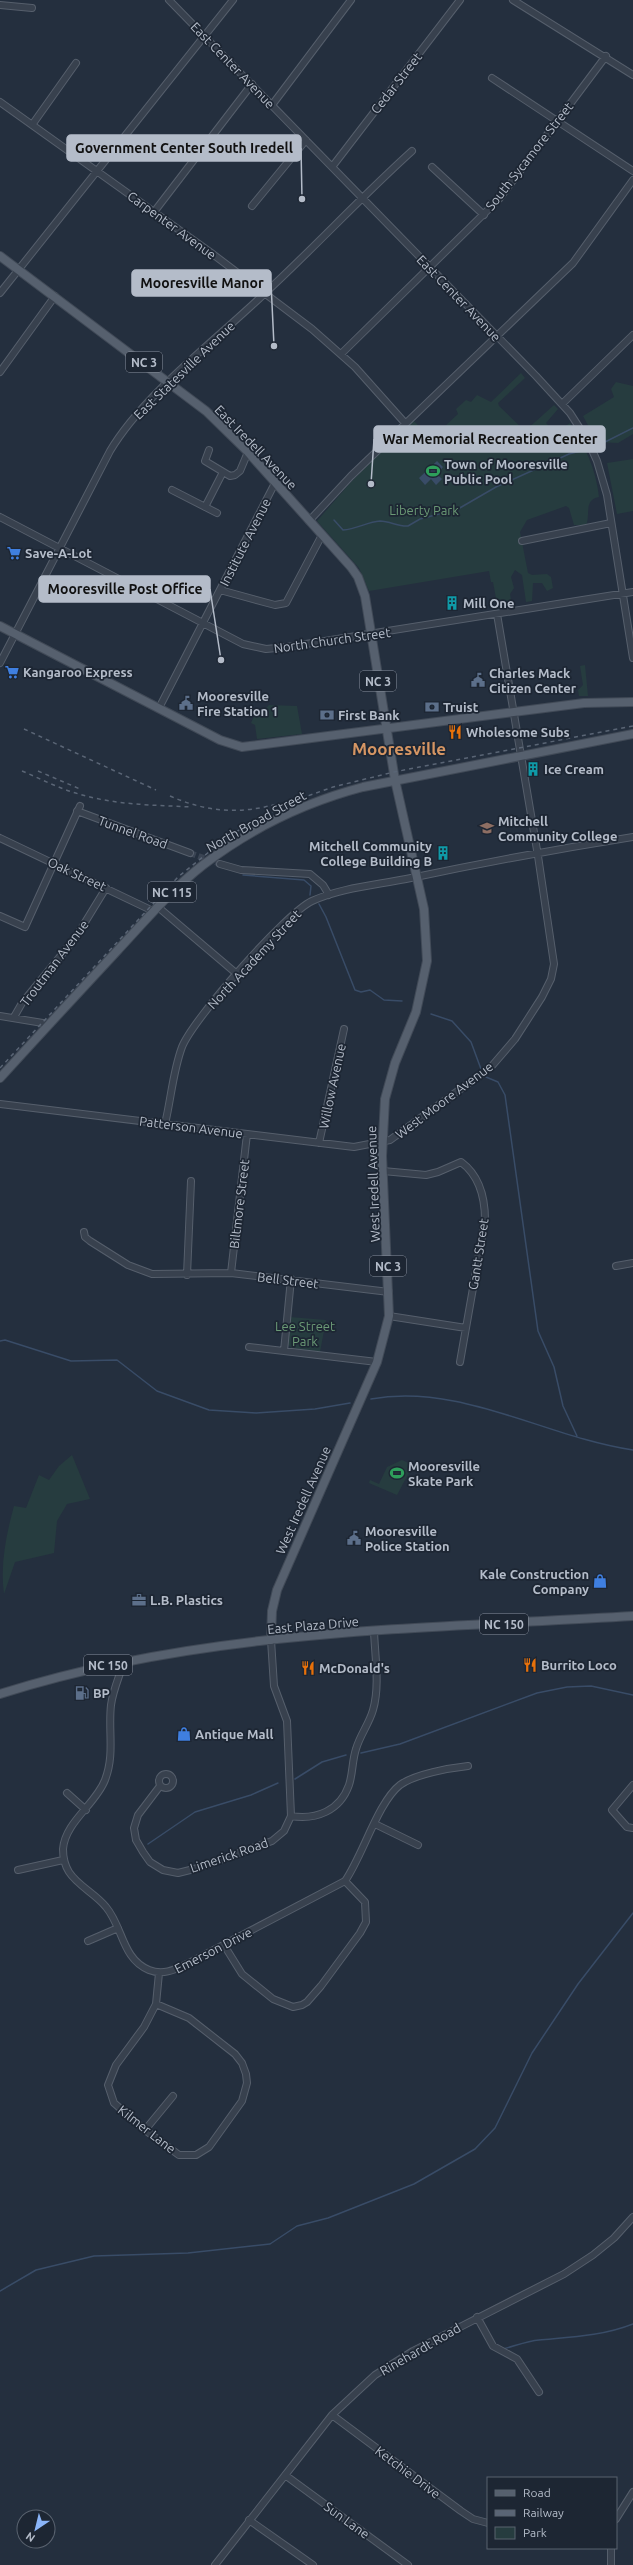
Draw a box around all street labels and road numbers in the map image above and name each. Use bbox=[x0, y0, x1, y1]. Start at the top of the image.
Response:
street label: East Center Avenue bbox=[188, 19, 278, 111]
street label: Cedar Street bbox=[368, 50, 424, 116]
street label: South Sycamore Street bbox=[483, 99, 575, 213]
street label: Carpenter Avenue bbox=[125, 188, 219, 262]
street label: East Center Avenue bbox=[414, 252, 504, 344]
street label: East Statesville Avenue bbox=[131, 318, 237, 422]
road number: NC 3 bbox=[126, 352, 162, 372]
street label: East Iredell Avenue bbox=[212, 402, 300, 492]
street label: Institute Avenue bbox=[217, 496, 273, 588]
street label: North Church Street bbox=[273, 625, 391, 655]
road number: NC 3 bbox=[360, 671, 396, 691]
street label: North Broad Street bbox=[204, 788, 308, 854]
street label: Tunnel Road bbox=[96, 813, 170, 851]
street label: Oak Street bbox=[46, 854, 108, 894]
road number: NC 115 bbox=[148, 882, 196, 902]
street label: North Academy Street bbox=[205, 907, 303, 1011]
street label: Troutman Avenue bbox=[17, 917, 91, 1009]
street label: Willow Avenue bbox=[316, 1042, 348, 1130]
street label: West Moore Avenue bbox=[393, 1059, 495, 1141]
street label: Patterson Avenue bbox=[138, 1114, 244, 1140]
street label: West Iredell Avenue bbox=[364, 1126, 382, 1242]
street label: Biltmore Street bbox=[227, 1158, 251, 1250]
street label: Gantt Street bbox=[465, 1217, 491, 1291]
road number: NC 3 bbox=[370, 1256, 406, 1276]
street label: Bell Street bbox=[257, 1269, 319, 1291]
street label: West Iredell Avenue bbox=[273, 1444, 333, 1556]
street label: East Plaza Drive bbox=[267, 1614, 359, 1636]
road number: NC 150 bbox=[480, 1614, 528, 1634]
road number: NC 150 bbox=[84, 1655, 132, 1675]
street label: Limerick Road bbox=[188, 1835, 270, 1875]
street label: Emerson Drive bbox=[172, 1924, 254, 1976]
street label: Kilmer Lane bbox=[116, 2102, 178, 2156]
street label: Rinehardt Road bbox=[377, 2320, 463, 2378]
street label: Ketchie Drive bbox=[373, 2443, 443, 2501]
street label: Sun Lane bbox=[322, 2499, 372, 2541]

